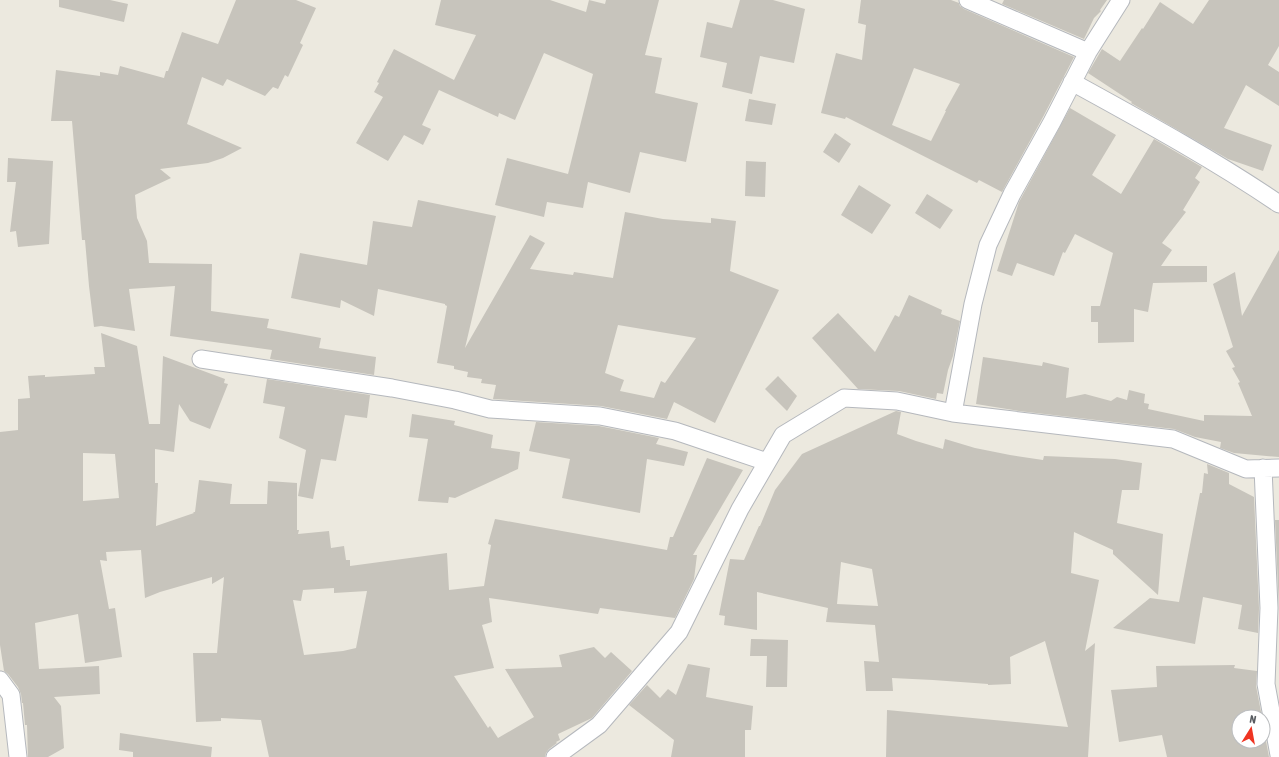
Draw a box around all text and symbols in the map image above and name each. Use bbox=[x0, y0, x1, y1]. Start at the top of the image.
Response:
north arrow bbox=[1231, 709, 1271, 749]
text: N bbox=[1249, 713, 1257, 726]

